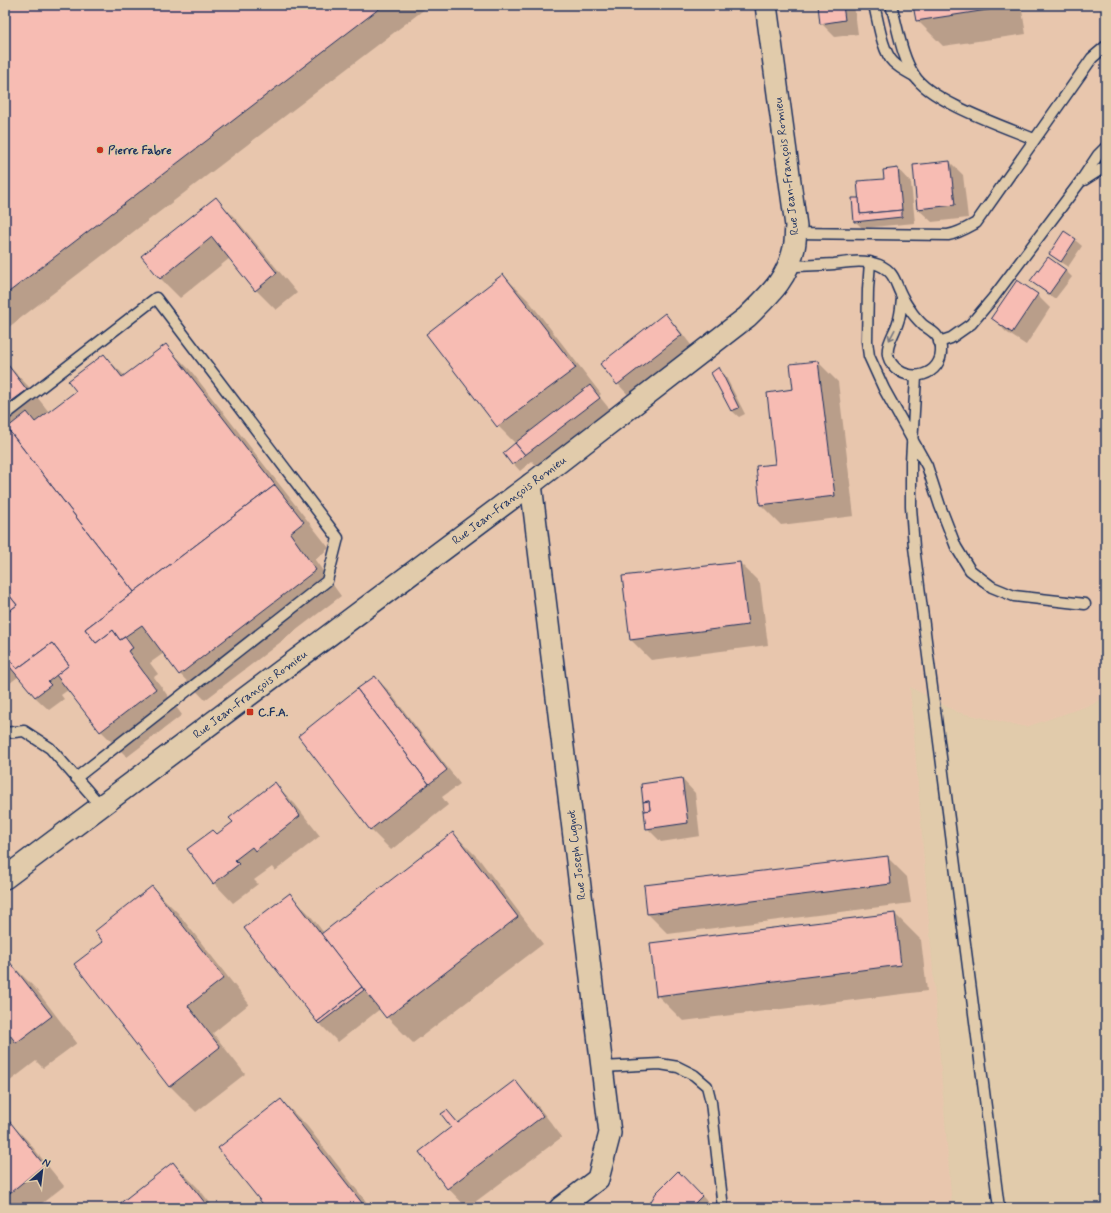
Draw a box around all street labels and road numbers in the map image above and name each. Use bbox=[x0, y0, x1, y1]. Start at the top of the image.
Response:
street label: Rue Jean-François Romieu bbox=[771, 95, 803, 236]
street label: Rue Jean-François Romieu bbox=[449, 452, 570, 549]
street label: Rue Jean-François Romieu bbox=[190, 646, 311, 743]
street label: Rue Joseph Cugnot bbox=[563, 808, 590, 901]

